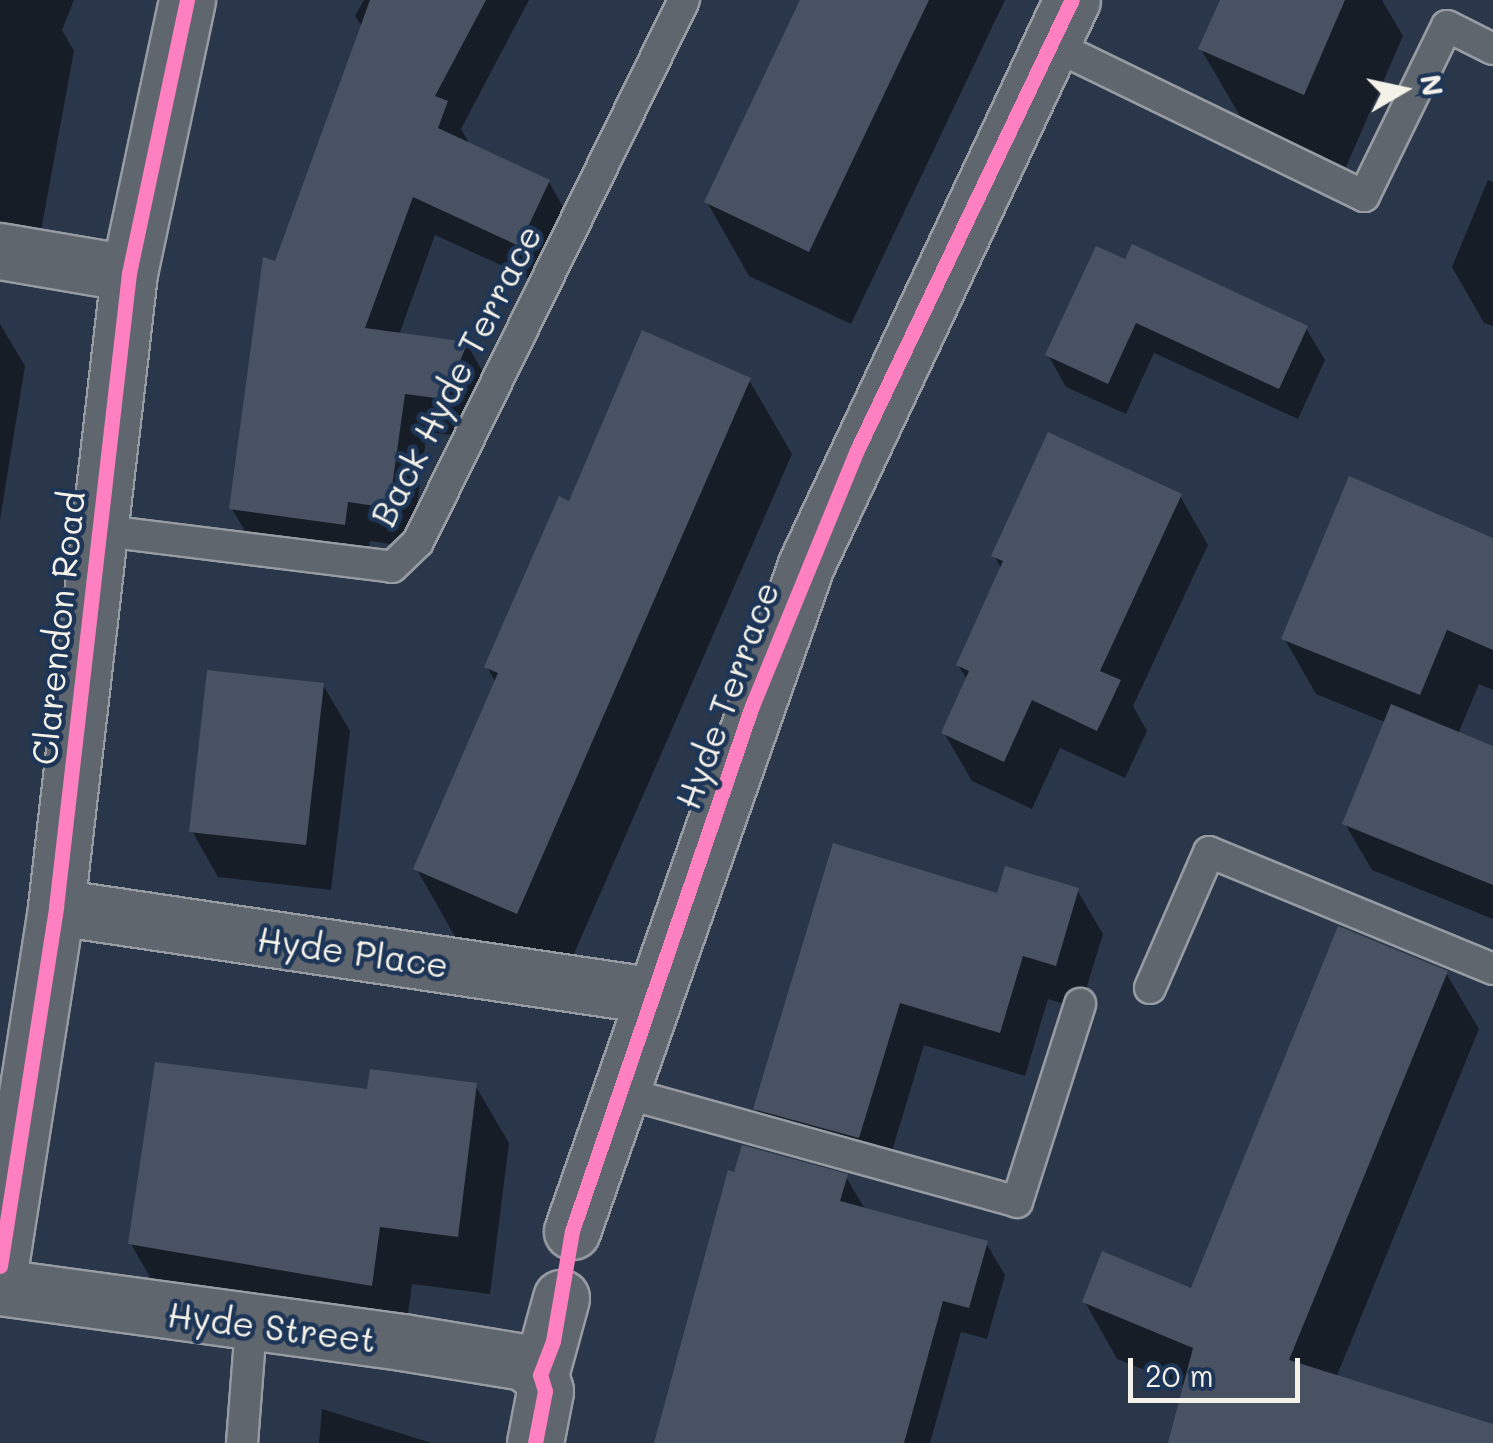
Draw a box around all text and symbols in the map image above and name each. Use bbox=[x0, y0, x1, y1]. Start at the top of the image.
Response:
north arrow bbox=[1353, 40, 1453, 140]
text: N bbox=[1413, 72, 1452, 99]
street label: Back Hyde Terrace bbox=[361, 217, 549, 533]
street label: Clarendon Road bbox=[22, 489, 92, 767]
street label: Hyde Terrace bbox=[665, 576, 787, 814]
street label: Hyde Place bbox=[255, 917, 451, 985]
street label: Hyde Street bbox=[165, 1292, 379, 1360]
scale bar bbox=[1133, 1338, 1306, 1400]
text: 20 m bbox=[1145, 1355, 1214, 1395]

